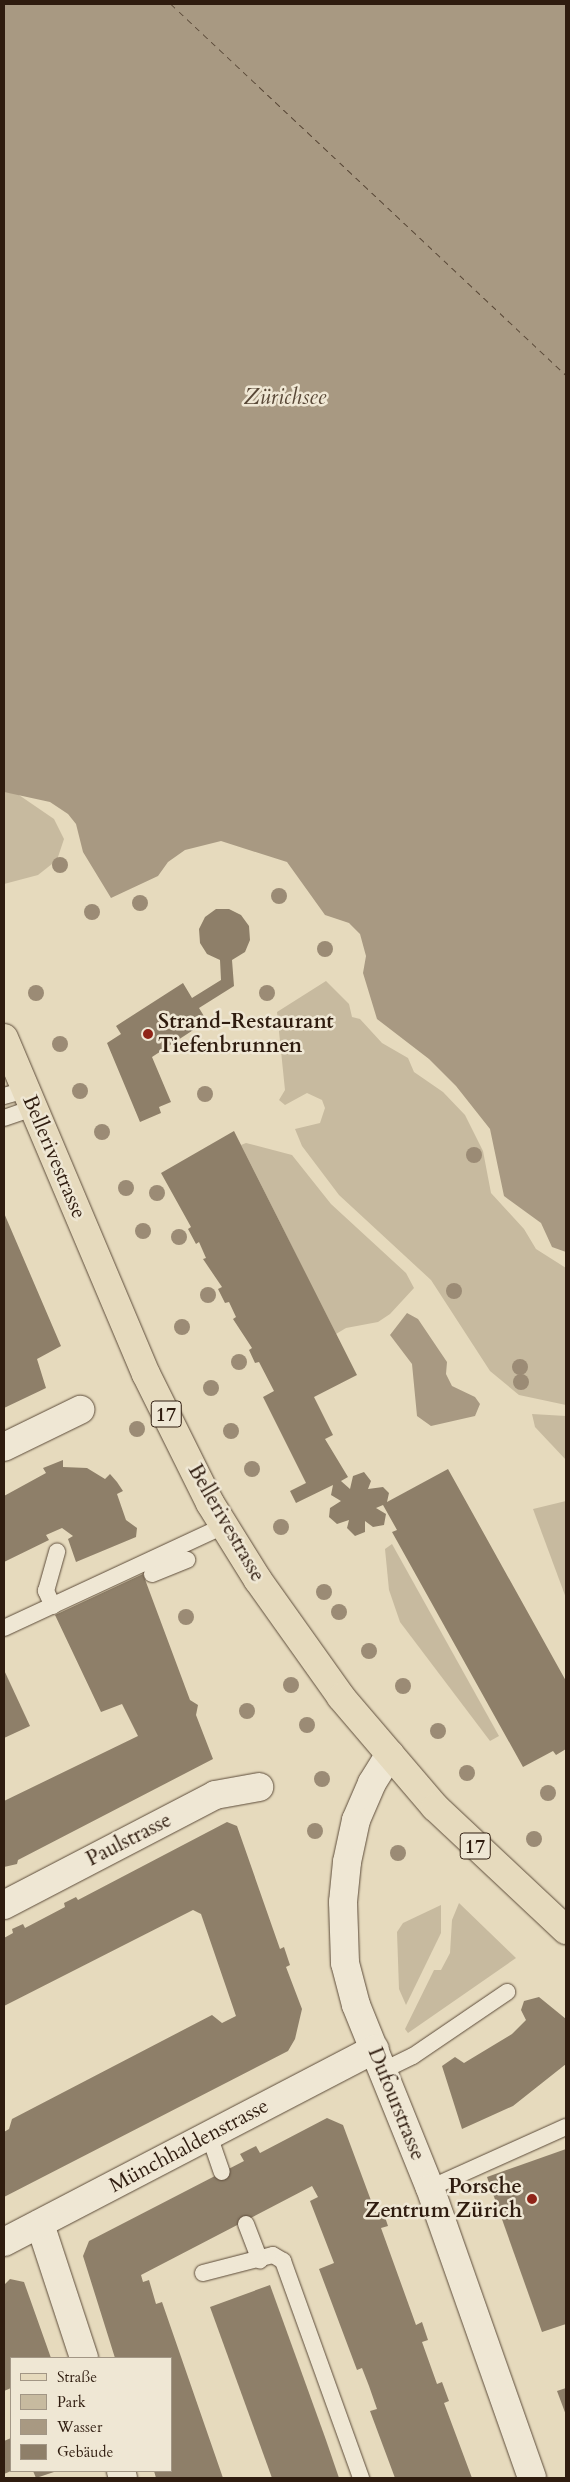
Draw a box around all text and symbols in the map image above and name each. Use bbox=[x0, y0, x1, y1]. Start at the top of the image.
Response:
water label: Zürichsee bbox=[244, 385, 326, 411]
place label: Strand-Restaurant Tiefenbrunnen bbox=[158, 1009, 334, 1059]
marker: Strand-Restaurant Tiefenbrunnen bbox=[142, 1028, 154, 1040]
street label: Bellerivestrasse bbox=[17, 1091, 91, 1223]
road number: 17 bbox=[150, 1396, 182, 1432]
street label: Bellerivestrasse bbox=[182, 1460, 270, 1586]
street label: Paulstrasse bbox=[82, 1808, 176, 1872]
road number: 17 bbox=[459, 1828, 491, 1864]
street label: Dufourstrasse bbox=[362, 2044, 430, 2164]
street label: Münchhaldenstrasse bbox=[105, 2093, 273, 2199]
place label: Porsche Zentrum Zürich bbox=[365, 2174, 522, 2224]
marker: Porsche Zentrum Zürich bbox=[526, 2193, 538, 2205]
legend bbox=[10, 2357, 172, 2472]
text: Straße bbox=[57, 2367, 97, 2387]
text: Park bbox=[57, 2392, 86, 2412]
text: Wasser bbox=[57, 2417, 102, 2437]
text: Gebäude bbox=[57, 2442, 113, 2462]

